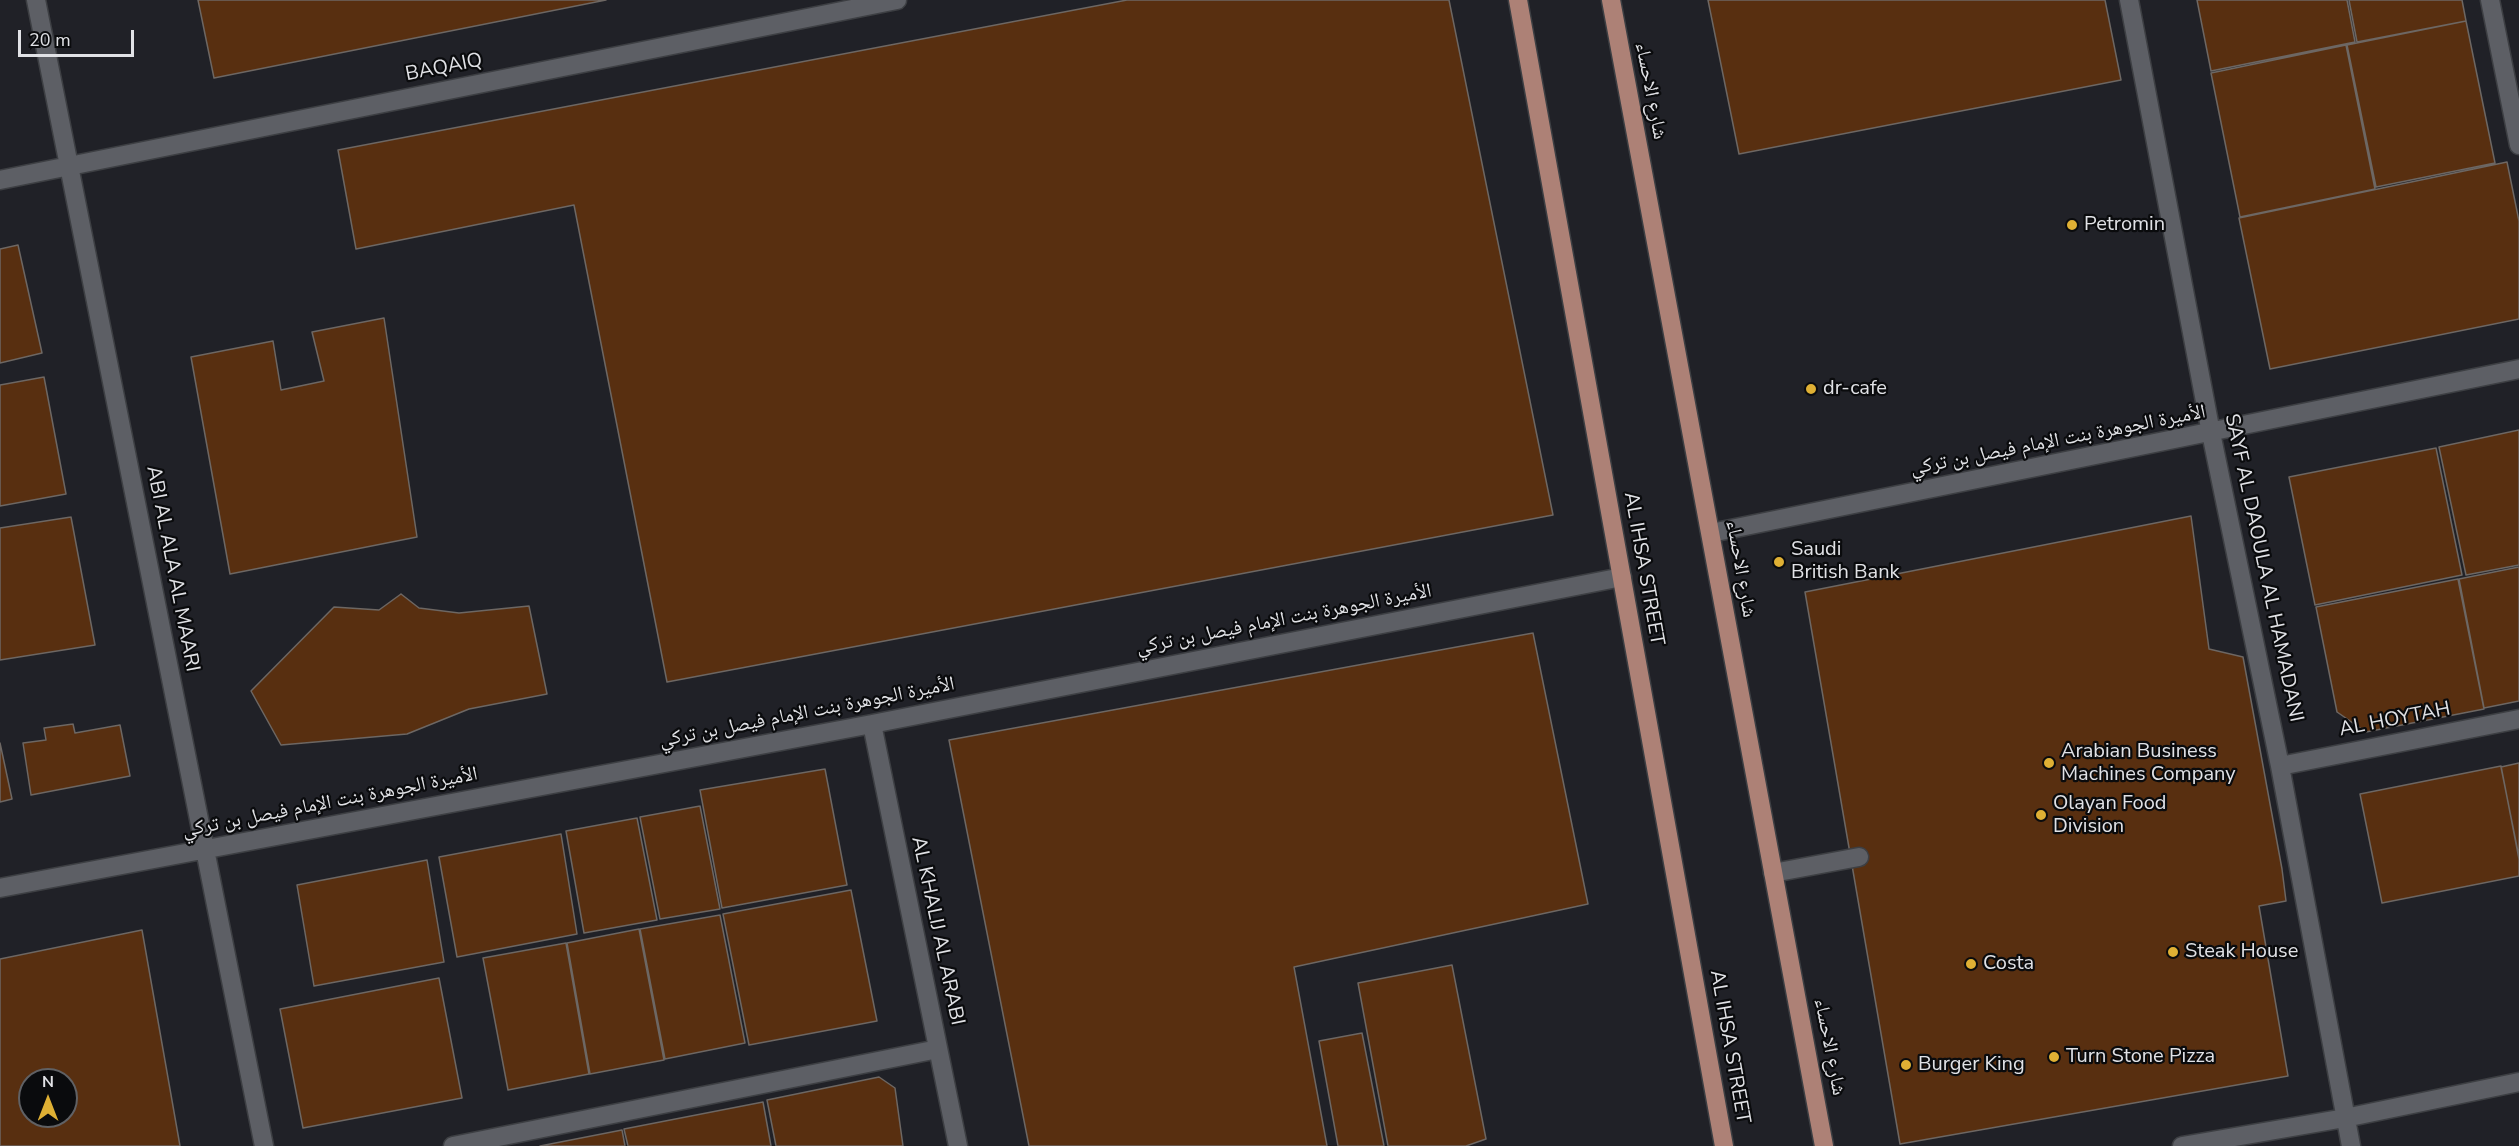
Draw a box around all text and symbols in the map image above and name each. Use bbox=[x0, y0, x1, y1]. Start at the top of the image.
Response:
scale bar bbox=[21, 18, 136, 56]
text: 20 m bbox=[29, 28, 71, 52]
street label: شارع الاحساء bbox=[1629, 41, 1671, 141]
street label: BAQAIQ bbox=[404, 49, 484, 87]
place label: Petromin bbox=[2084, 213, 2165, 237]
marker: Petromin bbox=[2065, 218, 2079, 232]
place label: dr-cafe bbox=[1823, 377, 1887, 401]
marker: dr-cafe bbox=[1804, 382, 1818, 396]
street label: الأميرة الجوهرة بنت الإمام فيصل بن تركي bbox=[1908, 401, 2208, 481]
street label: SAYF AL DAOULA AL HAMADANI bbox=[2219, 412, 2307, 724]
street label: ABI AL ALA AL MAARI bbox=[140, 464, 204, 674]
street label: AL IHSA STREET bbox=[1618, 490, 1668, 648]
street label: شارع الاحساء bbox=[1720, 519, 1760, 619]
place label: Saudi British Bank bbox=[1791, 538, 1900, 585]
marker: Saudi British Bank bbox=[1772, 555, 1786, 569]
street label: الأميرة الجوهرة بنت الإمام فيصل بن تركي bbox=[1134, 580, 1434, 660]
street label: الأميرة الجوهرة بنت الإمام فيصل بن تركي bbox=[657, 673, 957, 753]
street label: AL HOYTAH bbox=[2337, 697, 2453, 743]
place label: Arabian Business Machines Company bbox=[2061, 740, 2236, 787]
marker: Arabian Business Machines Company bbox=[2042, 756, 2056, 770]
street label: الأميرة الجوهرة بنت الإمام فيصل بن تركي bbox=[180, 763, 480, 843]
place label: Olayan Food Division bbox=[2053, 792, 2166, 839]
marker: Olayan Food Division bbox=[2034, 808, 2048, 822]
street label: AL KHALIJ AL ARABI bbox=[905, 835, 969, 1027]
place label: Steak House bbox=[2185, 940, 2298, 964]
marker: Steak House bbox=[2166, 945, 2180, 959]
place label: Costa bbox=[1983, 952, 2034, 976]
marker: Costa bbox=[1964, 957, 1978, 971]
street label: AL IHSA STREET bbox=[1704, 968, 1754, 1126]
street label: شارع الاحساء bbox=[1808, 997, 1850, 1097]
place label: Turn Stone Pizza bbox=[2066, 1045, 2215, 1069]
marker: Turn Stone Pizza bbox=[2047, 1050, 2061, 1064]
place label: Burger King bbox=[1918, 1053, 2025, 1077]
marker: Burger King bbox=[1899, 1058, 1913, 1072]
north arrow bbox=[18, 1068, 78, 1128]
text: N bbox=[42, 1071, 54, 1093]

